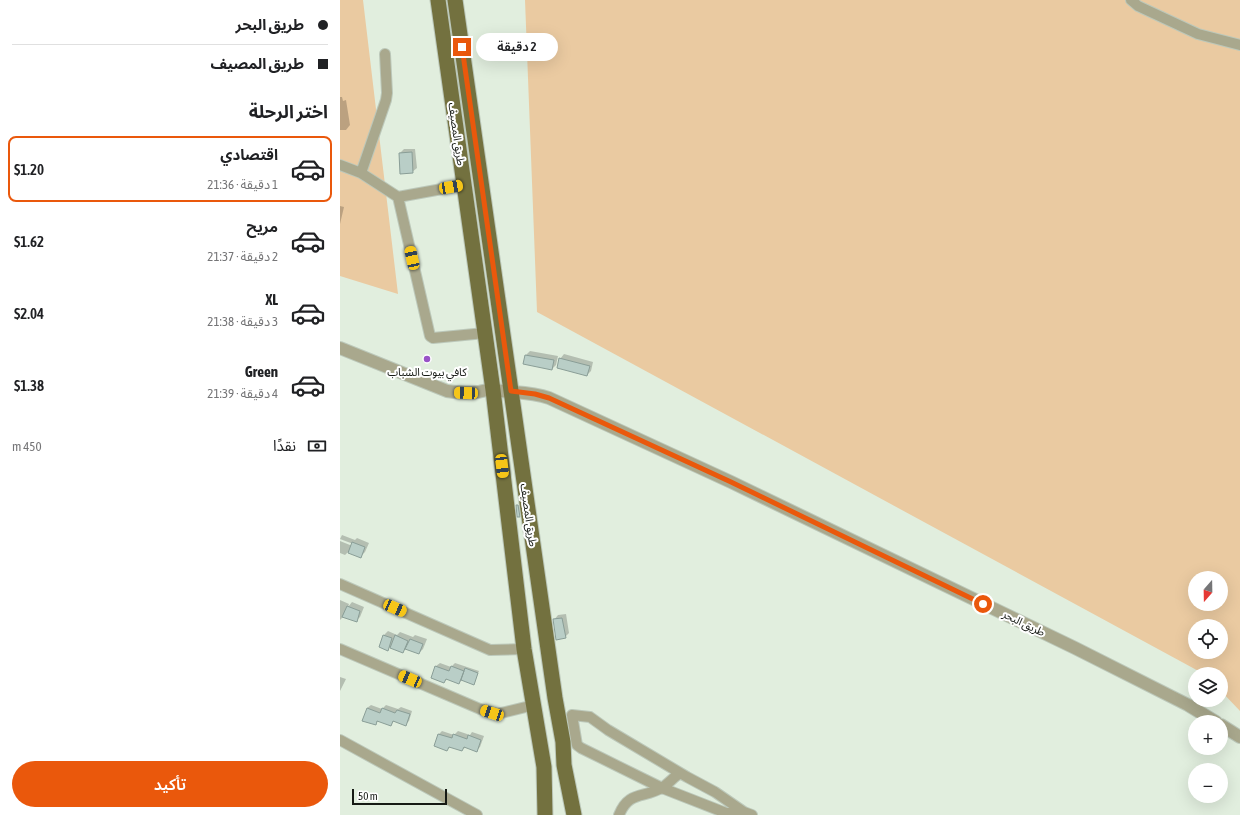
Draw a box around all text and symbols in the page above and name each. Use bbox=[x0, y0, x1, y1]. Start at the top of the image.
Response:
text: طريق البحر bbox=[236, 16, 304, 33]
callout: 2 دقيقة bbox=[476, 33, 558, 61]
route end bbox=[453, 38, 471, 56]
text: 2 دقيقة bbox=[497, 39, 537, 54]
text: طريق المصيف bbox=[211, 55, 304, 72]
text: اختر الرحلة bbox=[249, 101, 328, 122]
street label: طريق المصيف bbox=[446, 102, 467, 166]
text: اقتصادي bbox=[220, 146, 278, 163]
icon: car bbox=[290, 151, 326, 187]
text: $1.20 bbox=[14, 161, 44, 178]
text: 1 دقيقة · 21:36 bbox=[207, 177, 278, 192]
car bbox=[438, 179, 464, 195]
text: مريح bbox=[246, 218, 278, 235]
icon: car bbox=[290, 223, 326, 259]
text: $1.62 bbox=[14, 233, 44, 250]
car bbox=[404, 245, 420, 271]
text: 2 دقيقة · 21:37 bbox=[207, 249, 278, 264]
text: XL bbox=[265, 291, 278, 308]
icon: car bbox=[290, 295, 326, 331]
text: $2.04 bbox=[14, 305, 44, 322]
text: 3 دقيقة · 21:38 bbox=[207, 314, 278, 329]
marker: كافي بيوت الشباب bbox=[422, 354, 432, 364]
text: Green bbox=[245, 363, 278, 380]
place label: كافي بيوت الشباب bbox=[387, 366, 467, 382]
icon: car bbox=[290, 367, 326, 403]
text: $1.38 bbox=[14, 377, 44, 394]
text: 4 دقيقة · 21:39 bbox=[207, 386, 278, 401]
car bbox=[454, 387, 478, 399]
icon: cash bbox=[306, 435, 328, 457]
text: نقدًا bbox=[273, 437, 296, 454]
text: 450 m bbox=[12, 439, 42, 454]
car bbox=[495, 453, 509, 479]
street label: طريق المصيف bbox=[518, 483, 539, 547]
north arrow bbox=[1188, 571, 1228, 611]
map controls bbox=[1188, 571, 1228, 803]
route start bbox=[974, 595, 992, 613]
car bbox=[382, 598, 408, 618]
street label: طريق البحر bbox=[999, 607, 1047, 639]
button: locate bbox=[1188, 619, 1228, 659]
button: layers bbox=[1188, 667, 1228, 707]
car bbox=[397, 669, 423, 689]
car bbox=[479, 704, 505, 722]
button: + bbox=[1188, 715, 1228, 755]
button: تأكيد bbox=[12, 761, 328, 807]
button: − bbox=[1188, 763, 1228, 803]
scale bar bbox=[352, 787, 447, 806]
text: 50 m bbox=[358, 790, 378, 802]

